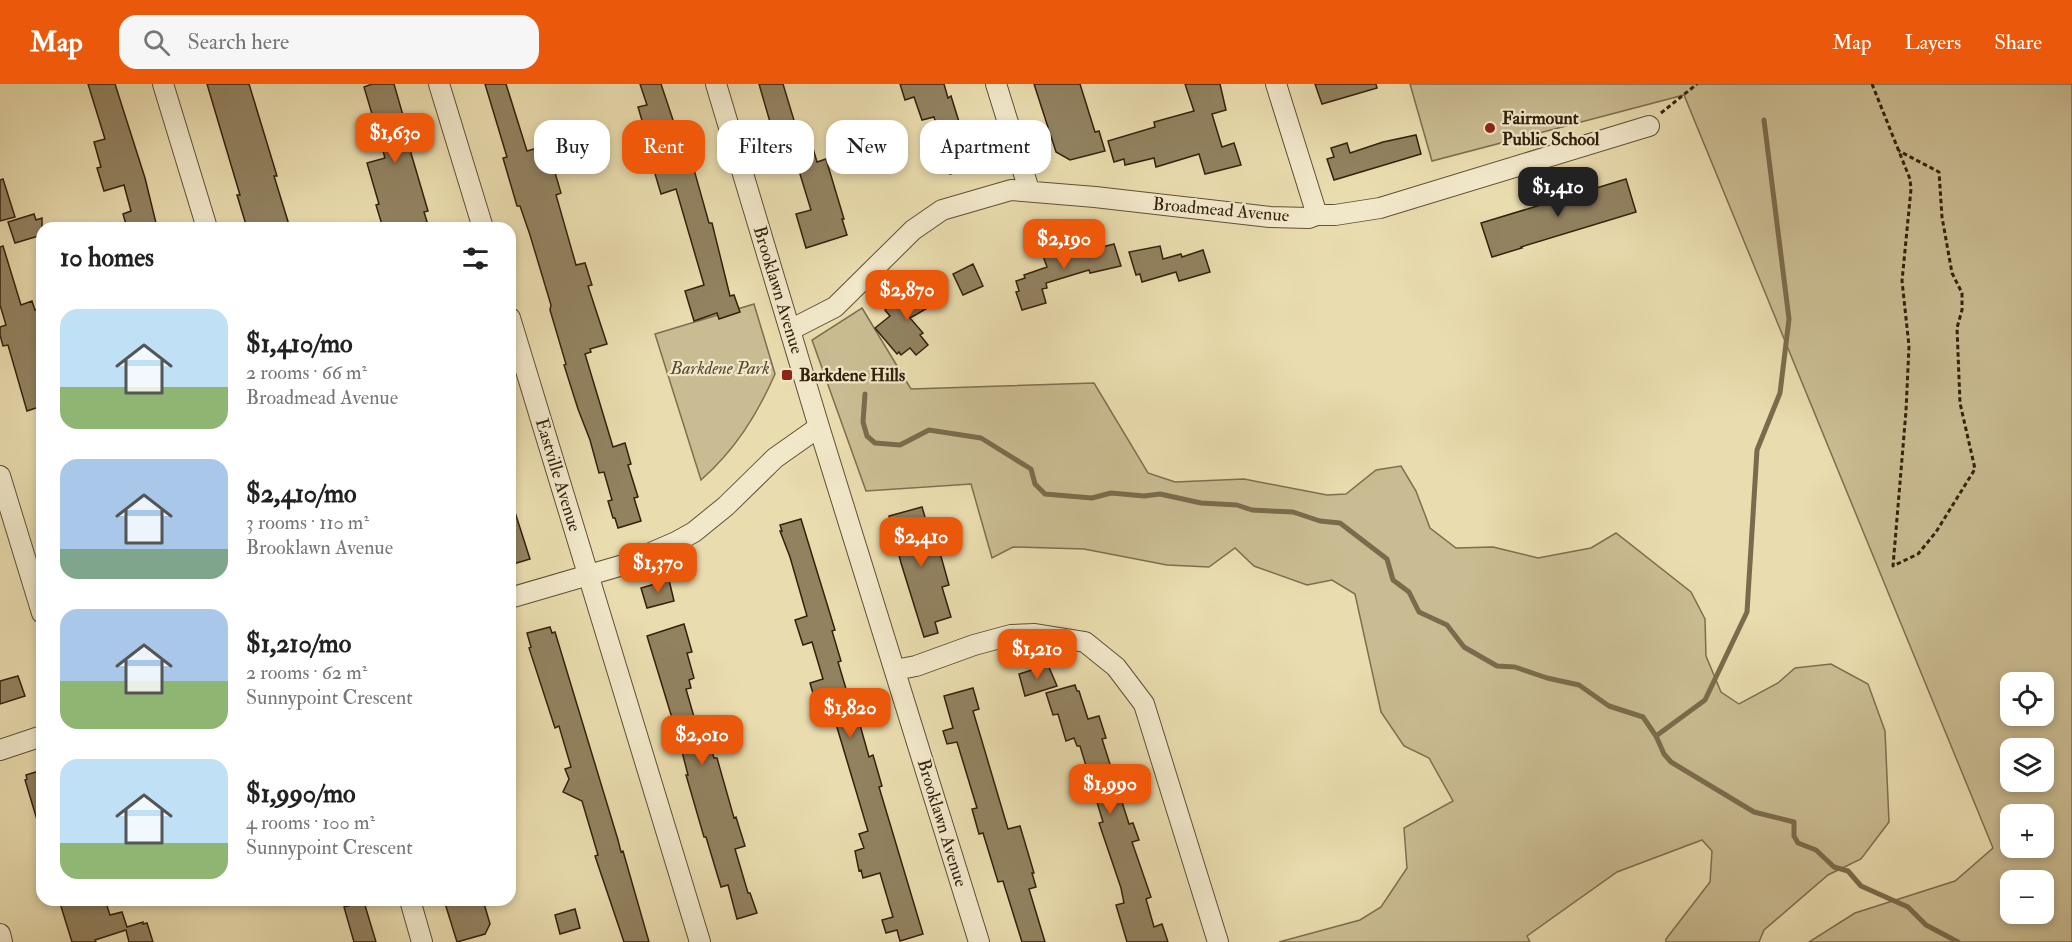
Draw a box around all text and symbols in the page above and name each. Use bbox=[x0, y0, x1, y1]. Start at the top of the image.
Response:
search box bbox=[119, 15, 539, 69]
text: Map bbox=[30, 25, 83, 60]
icon: search bbox=[140, 26, 173, 59]
text: Search here bbox=[188, 28, 289, 56]
text: Map bbox=[1832, 29, 1872, 56]
text: Layers bbox=[1905, 29, 1961, 56]
text: Share bbox=[1994, 29, 2042, 56]
place label: Fairmount Public School bbox=[1502, 107, 1600, 151]
pin: $1,630 bbox=[346, 113, 444, 164]
text: $1,630 bbox=[369, 120, 421, 145]
chip: Buy bbox=[534, 120, 610, 174]
chip: Rent bbox=[622, 120, 705, 174]
chip: Filters bbox=[717, 120, 814, 174]
chip: New bbox=[826, 120, 908, 174]
chip: Apartment bbox=[920, 120, 1051, 174]
marker: Fairmount Public School bbox=[1483, 121, 1497, 135]
pin: $1,410 bbox=[1509, 167, 1607, 218]
text: $1,410 bbox=[1532, 174, 1584, 199]
street label: Broadmead Avenue bbox=[1152, 193, 1291, 227]
pin: $2,190 bbox=[1015, 219, 1113, 270]
street label: Brooklawn Avenue bbox=[748, 223, 808, 357]
text: $2,190 bbox=[1037, 226, 1091, 251]
text: 10 homes bbox=[60, 242, 154, 274]
icon: filters bbox=[459, 242, 492, 275]
pin: $2,870 bbox=[858, 270, 956, 321]
text: $2,870 bbox=[880, 277, 934, 302]
text: $1,410/mo bbox=[246, 328, 353, 360]
icon: home bbox=[108, 333, 180, 405]
park label: Barkdene Park bbox=[669, 357, 770, 380]
text: 2 rooms · 66 m² bbox=[246, 360, 367, 385]
place label: Barkdene Hills bbox=[799, 364, 905, 387]
marker: Barkdene Hills bbox=[780, 368, 794, 382]
text: Broadmead Avenue bbox=[246, 385, 398, 410]
street label: Eastville Avenue bbox=[530, 415, 586, 535]
text: $2,410/mo bbox=[246, 478, 357, 510]
icon: home bbox=[108, 483, 180, 555]
text: 3 rooms · 110 m² bbox=[246, 510, 369, 535]
pin: $2,410 bbox=[872, 517, 970, 568]
text: $2,410 bbox=[894, 524, 948, 549]
text: Brooklawn Avenue bbox=[246, 535, 393, 560]
pin: $1,370 bbox=[609, 543, 707, 594]
text: $1,370 bbox=[633, 550, 683, 575]
text: $1,210/mo bbox=[246, 628, 351, 660]
pin: $1,210 bbox=[988, 629, 1086, 680]
icon: home bbox=[108, 633, 180, 705]
text: $1,210 bbox=[1012, 636, 1062, 661]
text: 2 rooms · 62 m² bbox=[246, 660, 367, 685]
map controls bbox=[2000, 672, 2054, 924]
button: locate bbox=[2000, 672, 2054, 726]
text: Sunnypoint Crescent bbox=[246, 685, 413, 710]
pin: $1,820 bbox=[801, 688, 899, 739]
text: $1,820 bbox=[824, 695, 877, 720]
pin: $2,010 bbox=[653, 715, 751, 766]
text: $2,010 bbox=[675, 722, 729, 747]
button: layers bbox=[2000, 738, 2054, 792]
street label: Brooklawn Avenue bbox=[912, 756, 972, 890]
pin: $1,990 bbox=[1061, 764, 1159, 815]
text: $1,990 bbox=[1083, 771, 1137, 796]
text: $1,990/mo bbox=[246, 778, 355, 810]
icon: home bbox=[108, 783, 180, 855]
button: + bbox=[2000, 804, 2054, 858]
text: 4 rooms · 100 m² bbox=[246, 810, 375, 835]
text: Sunnypoint Crescent bbox=[246, 835, 413, 860]
button: − bbox=[2000, 870, 2054, 924]

